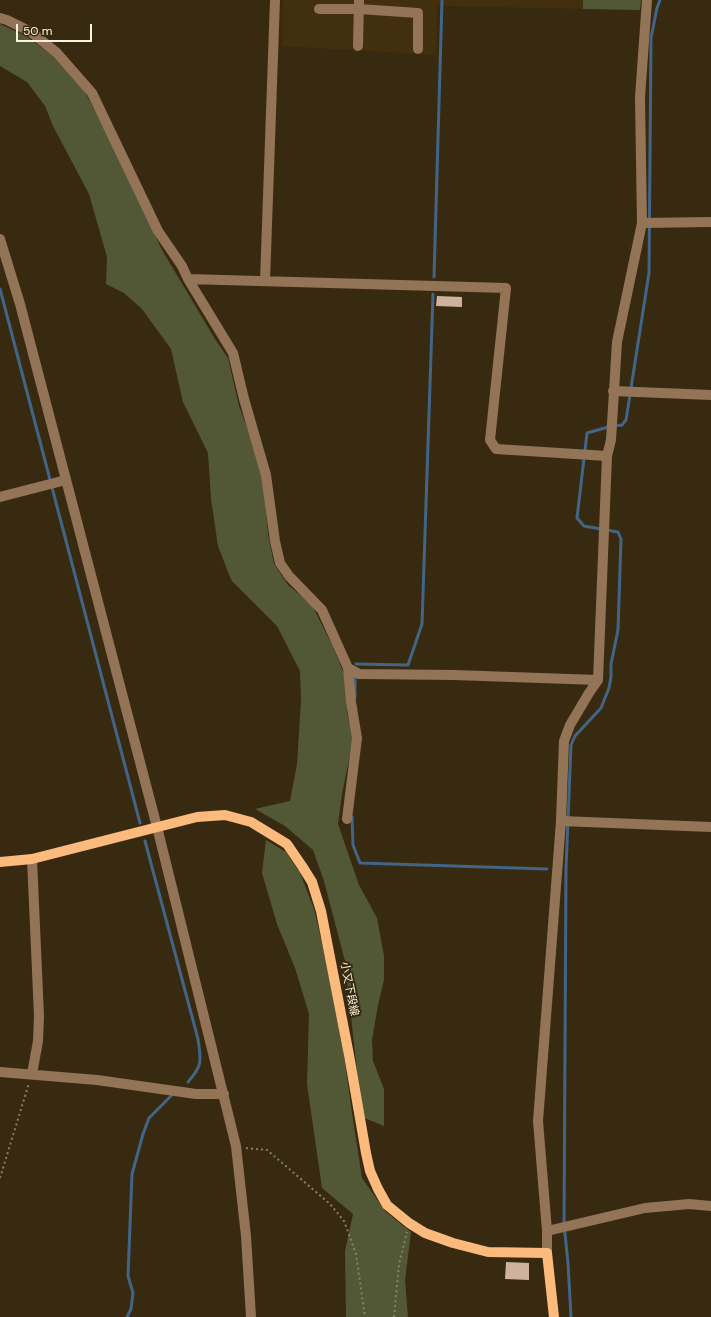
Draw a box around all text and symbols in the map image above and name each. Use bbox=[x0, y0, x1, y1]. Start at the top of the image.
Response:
scale bar bbox=[18, 16, 94, 42]
text: 50 m bbox=[23, 23, 52, 39]
street label: 小又下段線 bbox=[337, 961, 361, 1017]

